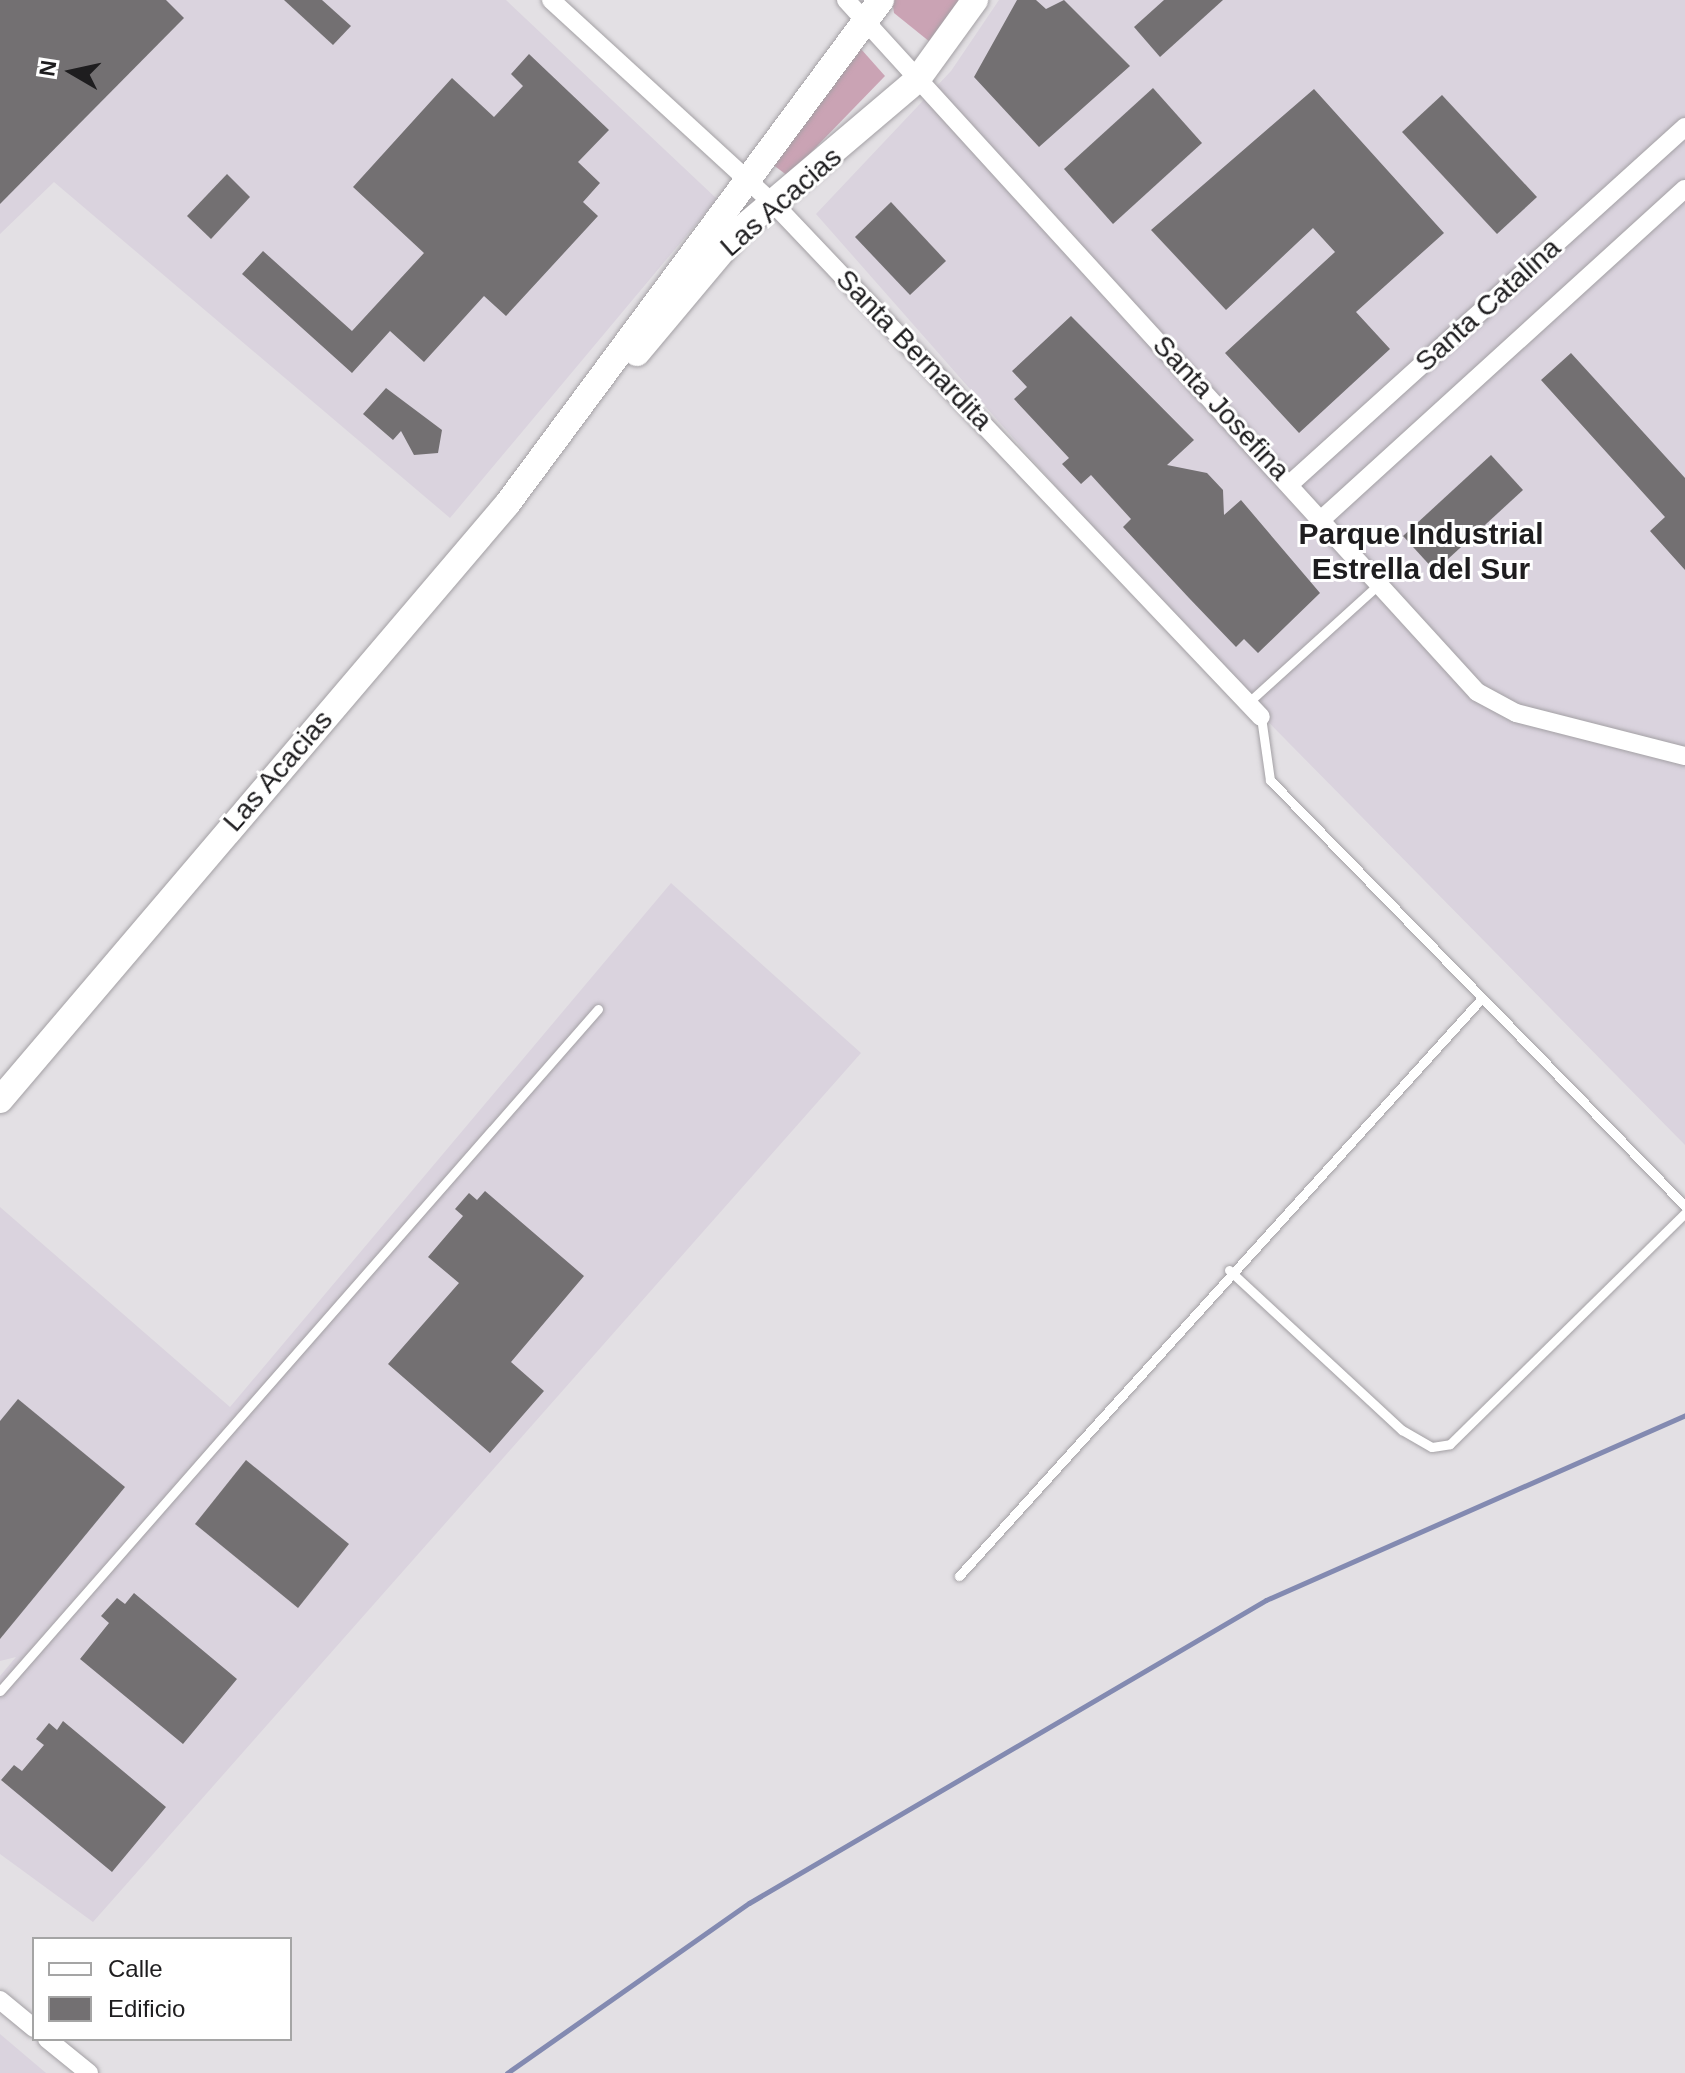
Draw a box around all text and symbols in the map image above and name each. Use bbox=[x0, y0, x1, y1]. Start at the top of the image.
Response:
north arrow bbox=[32, 32, 112, 112]
text: N bbox=[34, 58, 61, 78]
street label: Las Acacias bbox=[713, 140, 849, 264]
street label: Santa Catalina bbox=[1409, 231, 1567, 379]
street label: Santa Bernardita bbox=[829, 263, 999, 437]
street label: Santa Josefina bbox=[1146, 329, 1296, 487]
district label: Parque Industrial Estrella del Sur bbox=[1298, 516, 1544, 586]
street label: Las Acacias bbox=[216, 703, 340, 839]
legend bbox=[32, 1937, 292, 2041]
text: Calle bbox=[108, 1955, 163, 1982]
text: Edificio bbox=[108, 1995, 185, 2022]

